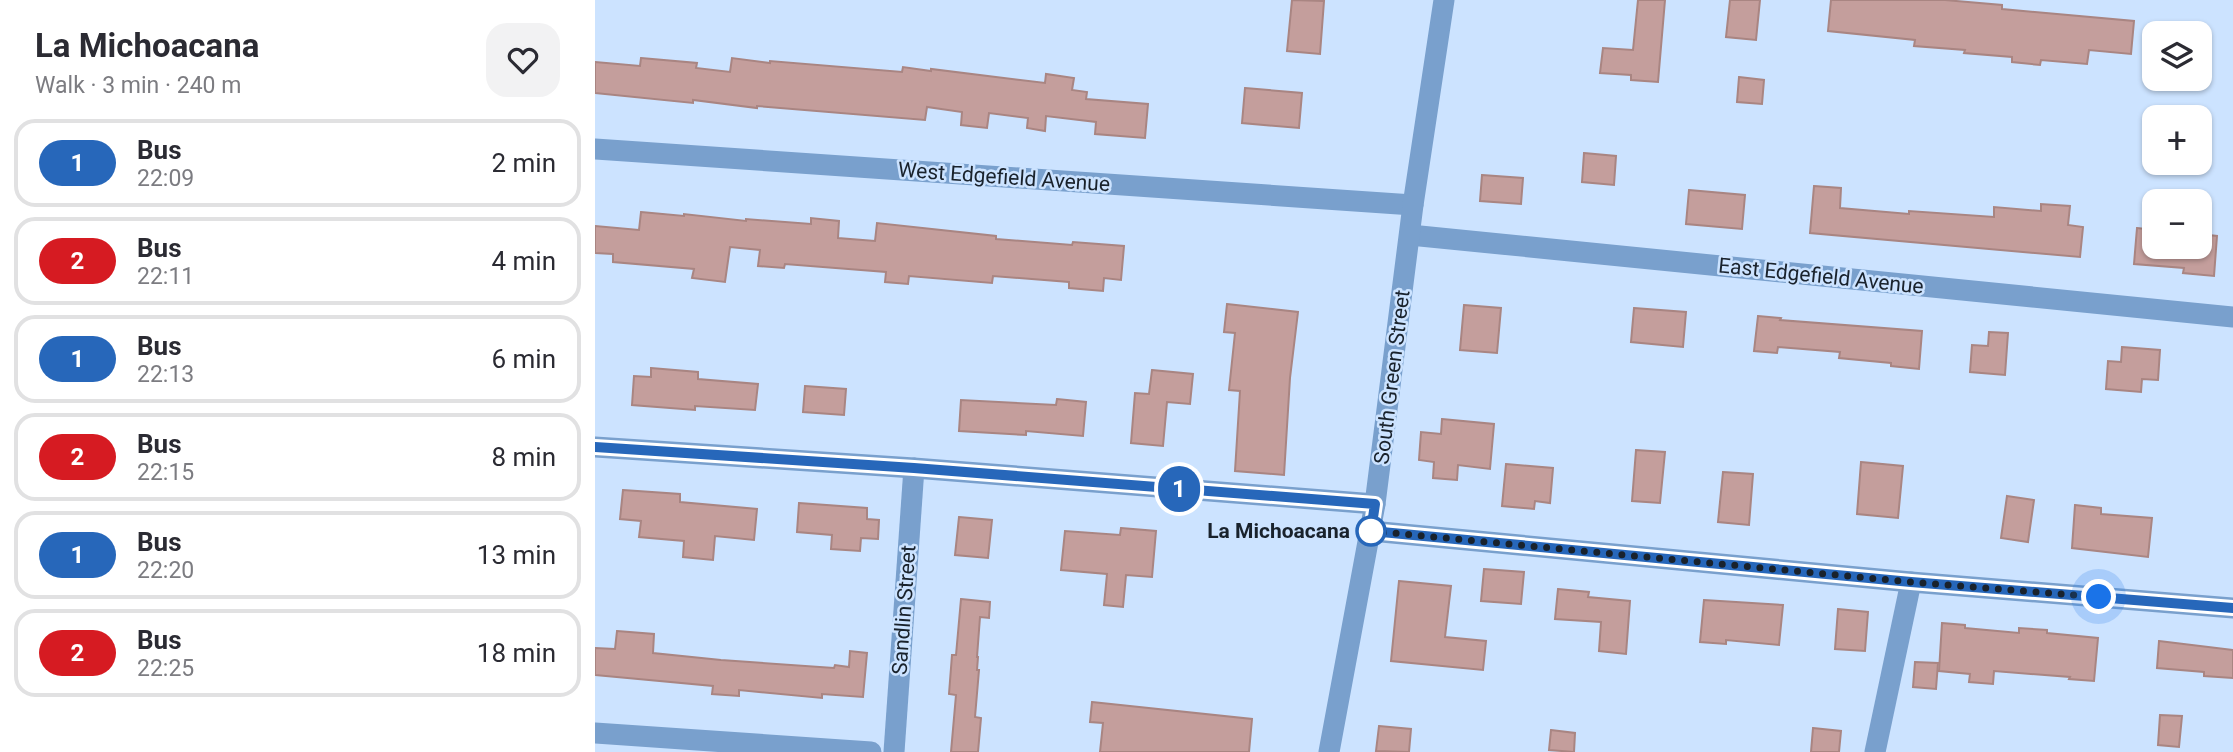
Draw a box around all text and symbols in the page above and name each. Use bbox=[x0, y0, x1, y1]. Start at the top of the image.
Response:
map controls bbox=[2142, 21, 2212, 259]
button: layers bbox=[2142, 21, 2212, 91]
button: heart bbox=[486, 23, 560, 97]
text: La Michoacana bbox=[35, 26, 259, 65]
text: Walk · 3 min · 240 m bbox=[35, 72, 241, 99]
button: + bbox=[2142, 105, 2212, 175]
text: Bus bbox=[137, 135, 182, 165]
text: 2 min bbox=[491, 148, 556, 178]
text: 1 bbox=[71, 149, 84, 177]
street label: West Edgefield Avenue bbox=[897, 158, 1111, 196]
text: 22:09 bbox=[137, 165, 194, 192]
button: − bbox=[2142, 189, 2212, 259]
text: Bus bbox=[137, 233, 182, 263]
text: 4 min bbox=[491, 246, 556, 276]
text: 2 bbox=[71, 247, 84, 275]
street label: East Edgefield Avenue bbox=[1717, 253, 1925, 299]
text: 22:11 bbox=[137, 263, 194, 290]
street label: South Green Street bbox=[1369, 288, 1415, 465]
text: Bus bbox=[137, 331, 182, 361]
text: 6 min bbox=[491, 344, 556, 374]
text: 1 bbox=[71, 345, 84, 373]
text: 22:13 bbox=[137, 361, 194, 388]
text: Bus bbox=[137, 429, 182, 459]
text: 8 min bbox=[491, 442, 556, 472]
text: 2 bbox=[71, 443, 84, 471]
text: 22:15 bbox=[137, 459, 194, 486]
line badge: 1 bbox=[1156, 466, 1202, 512]
text: 1 bbox=[1172, 475, 1186, 503]
marker: La Michoacana bbox=[1356, 516, 1386, 546]
place label: La Michoacana bbox=[1207, 519, 1350, 543]
text: Bus bbox=[137, 527, 182, 557]
text: 13 min bbox=[477, 540, 556, 570]
text: 1 bbox=[71, 541, 84, 569]
street label: Sandlin Street bbox=[888, 544, 921, 676]
text: 22:20 bbox=[137, 557, 194, 584]
your location bbox=[2081, 579, 2116, 614]
text: Bus bbox=[137, 625, 182, 655]
text: 18 min bbox=[477, 638, 556, 668]
text: 2 bbox=[71, 639, 84, 667]
text: 22:25 bbox=[137, 655, 194, 682]

